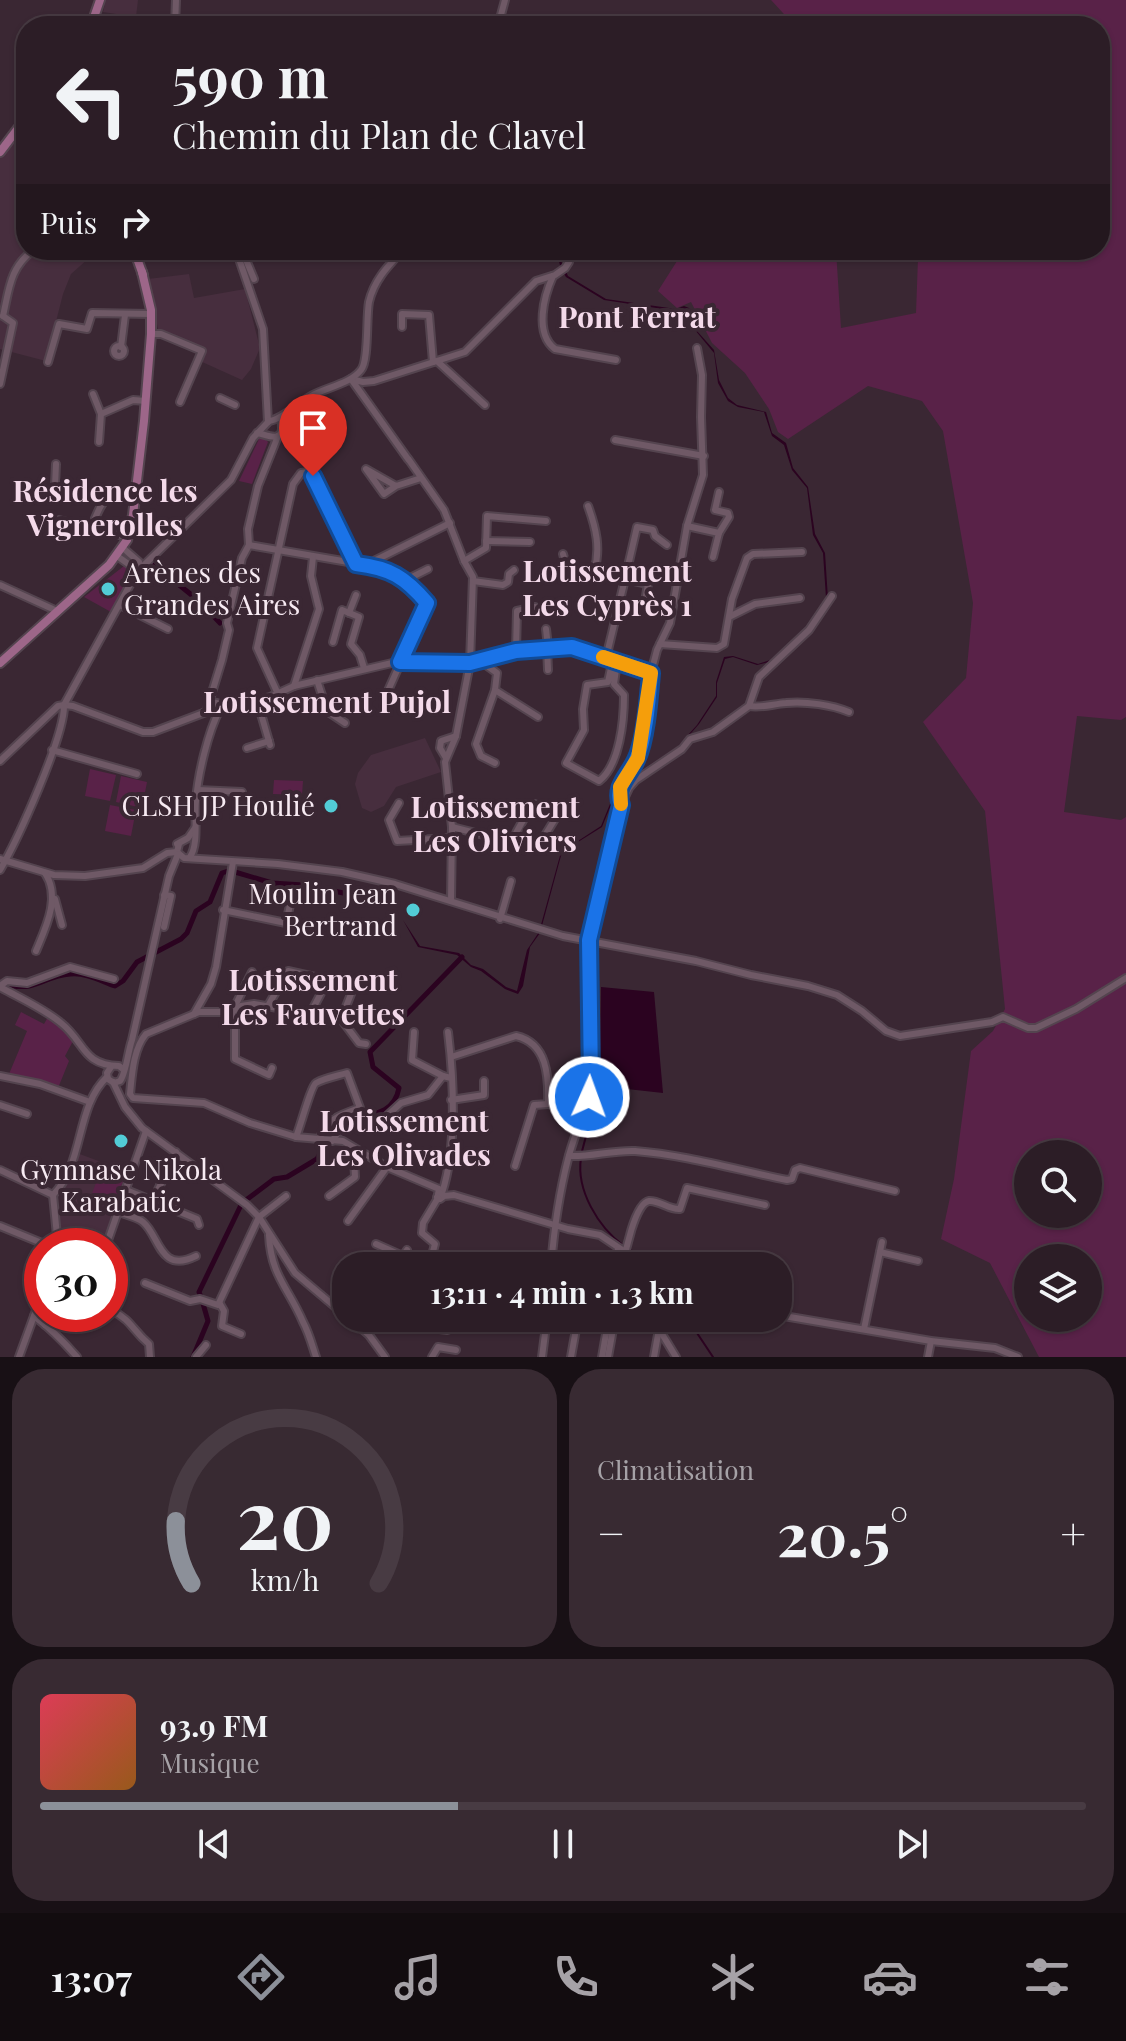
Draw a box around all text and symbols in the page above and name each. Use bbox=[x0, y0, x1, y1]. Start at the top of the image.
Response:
text: 590 m bbox=[172, 38, 329, 113]
icon: left bbox=[40, 48, 144, 152]
text: Chemin du Plan de Clavel bbox=[172, 110, 586, 158]
icon: right bbox=[113, 200, 157, 244]
text: Puis bbox=[40, 202, 97, 242]
district label: Pont Ferrat bbox=[558, 296, 716, 336]
pin bbox=[279, 394, 347, 476]
icon: arrive bbox=[291, 406, 335, 450]
district label: Résidence les Vignerolles bbox=[12, 470, 198, 544]
district label: Lotissement Les Cyprès 1 bbox=[522, 550, 692, 624]
place label: Arènes des Grandes Aires bbox=[123, 553, 300, 622]
marker: Arènes des Grandes Aires bbox=[99, 580, 117, 598]
district label: Lotissement Pujol bbox=[203, 681, 451, 721]
place label: CLSH JP Houlié bbox=[122, 786, 315, 823]
district label: Lotissement Les Oliviers bbox=[410, 786, 580, 860]
marker: CLSH JP Houlié bbox=[322, 797, 340, 815]
place label: Moulin Jean Bertrand bbox=[248, 874, 397, 943]
marker: Moulin Jean Bertrand bbox=[404, 901, 422, 919]
district label: Lotissement Les Fauvettes bbox=[221, 959, 405, 1033]
position arrow bbox=[547, 1055, 631, 1139]
district label: Lotissement Les Olivades bbox=[317, 1100, 491, 1174]
marker: Gymnase Nikola Karabatic bbox=[112, 1132, 130, 1150]
map controls bbox=[1014, 1140, 1102, 1332]
button: search bbox=[1014, 1140, 1102, 1228]
place label: Gymnase Nikola Karabatic bbox=[20, 1150, 222, 1219]
speed limit sign: 30 bbox=[24, 1228, 128, 1332]
button: layers bbox=[1014, 1244, 1102, 1332]
text: 13:11 · 4 min · 1.3 km bbox=[430, 1272, 694, 1312]
text: Climatisation bbox=[597, 1452, 754, 1487]
text: 20 bbox=[236, 1460, 333, 1571]
text: 20.5° bbox=[777, 1492, 909, 1572]
text: − bbox=[597, 1502, 625, 1561]
text: + bbox=[1060, 1502, 1086, 1561]
text: km/h bbox=[250, 1560, 319, 1598]
text: 93.9 FM bbox=[160, 1705, 268, 1745]
text: Musique bbox=[160, 1745, 260, 1780]
icon: previous bbox=[192, 1822, 236, 1866]
icon: pause bbox=[541, 1822, 585, 1866]
icon: next bbox=[890, 1822, 934, 1866]
icon: directions bbox=[233, 1949, 289, 2005]
icon: music bbox=[390, 1949, 446, 2005]
icon: phone bbox=[548, 1949, 604, 2005]
icon: climate bbox=[705, 1949, 761, 2005]
icon: car bbox=[862, 1949, 918, 2005]
icon: filters bbox=[1019, 1949, 1075, 2005]
text: 13:07 bbox=[51, 1953, 132, 2001]

